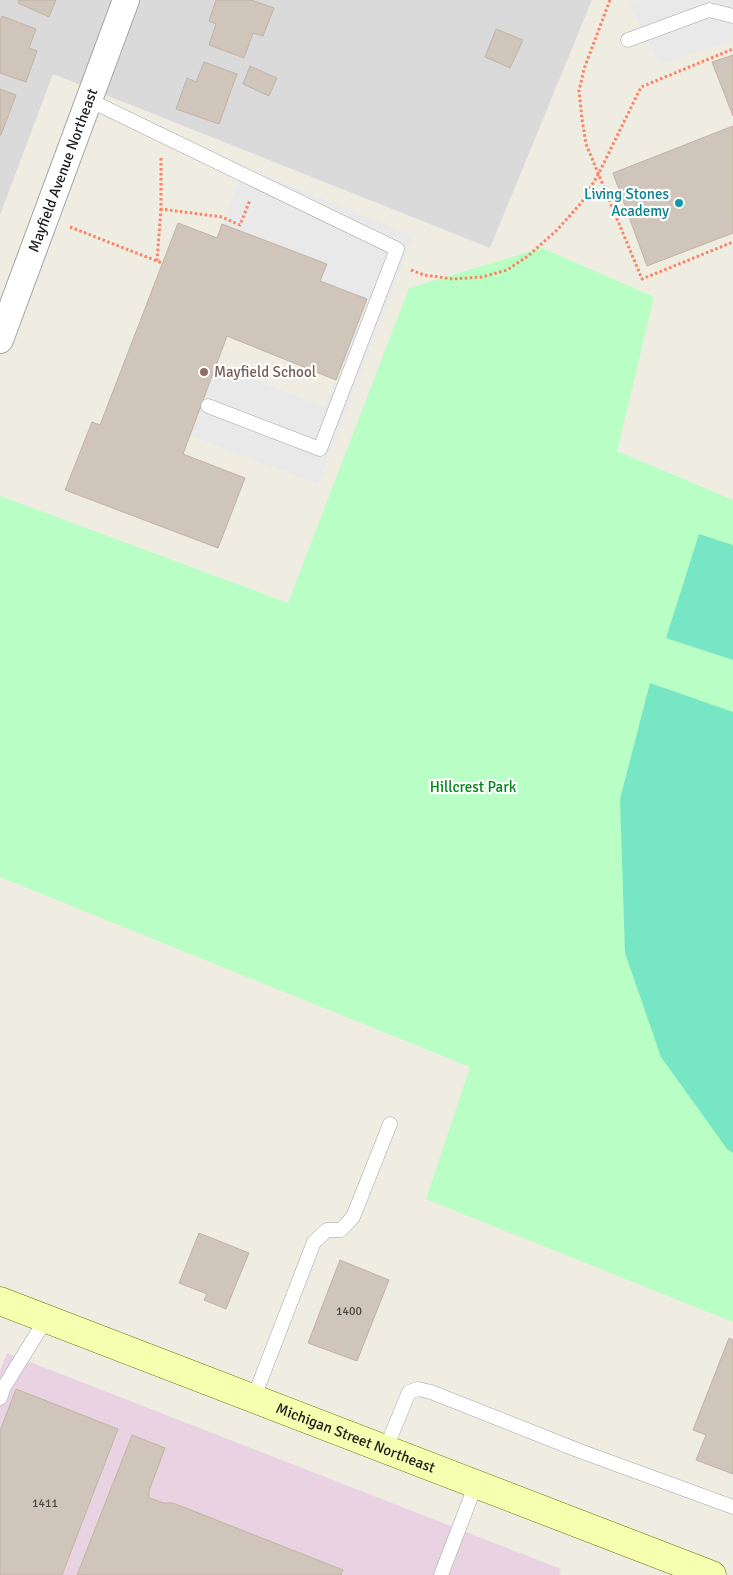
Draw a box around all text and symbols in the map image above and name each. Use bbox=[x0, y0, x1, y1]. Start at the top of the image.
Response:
street label: Mayfield Avenue Northeast bbox=[24, 86, 101, 255]
place label: Living Stones Academy bbox=[584, 185, 669, 220]
marker: Living Stones Academy bbox=[673, 197, 685, 209]
place label: Mayfield School bbox=[214, 363, 316, 381]
marker: Mayfield School bbox=[198, 366, 210, 378]
park label: Hillcrest Park bbox=[430, 778, 517, 796]
house number: 1400 bbox=[336, 1304, 362, 1319]
street label: Michigan Street Northeast bbox=[273, 1399, 438, 1477]
house number: 1411 bbox=[32, 1496, 58, 1511]

